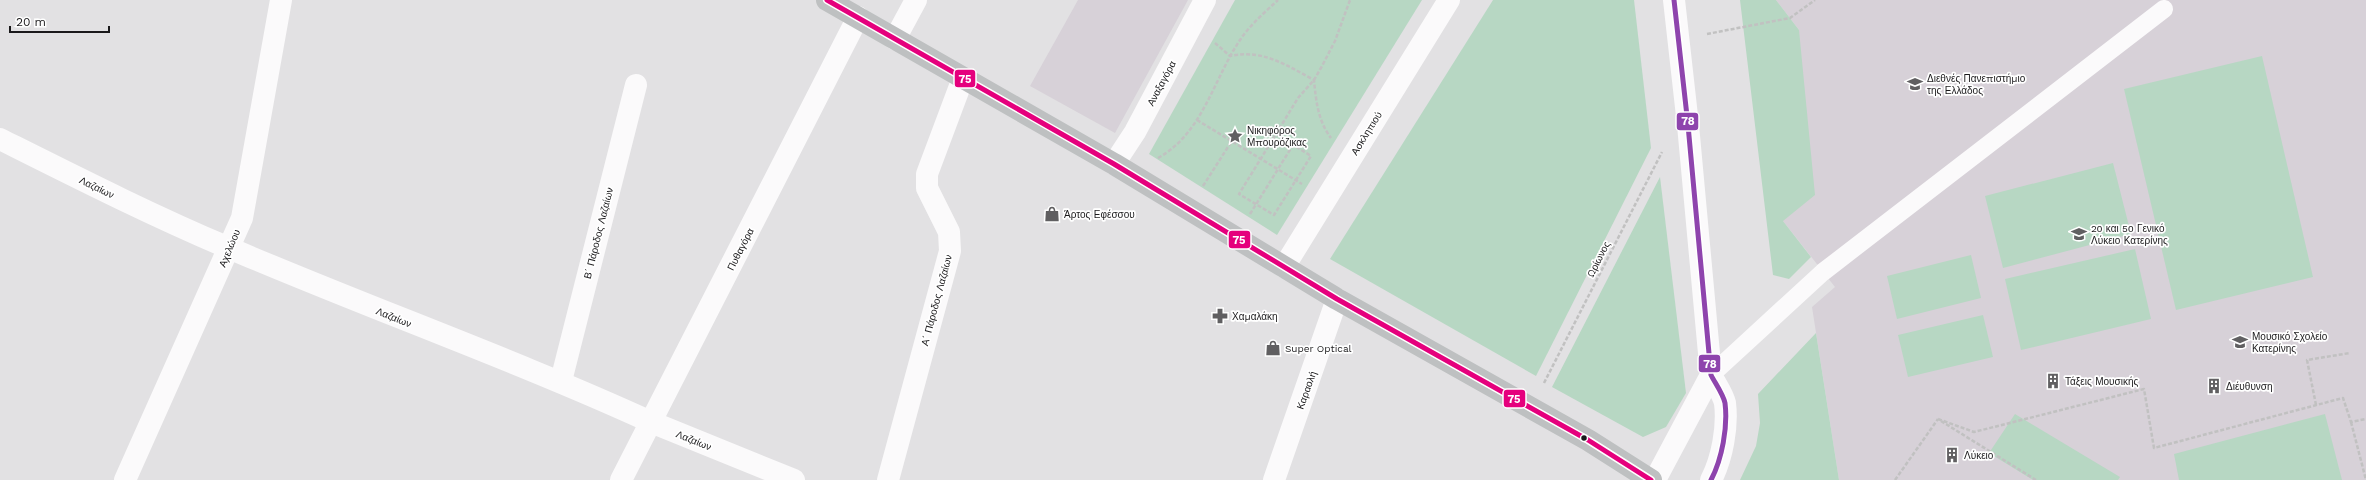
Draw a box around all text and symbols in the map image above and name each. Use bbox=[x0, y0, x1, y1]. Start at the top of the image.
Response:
scale bar bbox=[10, 8, 109, 34]
text: 20 m bbox=[16, 15, 46, 29]
street label: Αναξαγόρα bbox=[1145, 59, 1179, 108]
line badge: 75 bbox=[954, 69, 976, 88]
text: 75 bbox=[959, 73, 971, 86]
place label: Διεθνές Πανεπιστήμιο της Ελλάδος bbox=[1927, 73, 2026, 96]
school or university icon: Διεθνές Πανεπιστήμιο της Ελλάδος bbox=[1906, 75, 1924, 93]
street label: Ασκληπιού bbox=[1349, 110, 1384, 157]
line badge: 78 bbox=[1676, 112, 1699, 131]
text: 78 bbox=[1681, 115, 1695, 128]
place label: Νικηφόρος Μπουρόζικας bbox=[1247, 125, 1307, 149]
place icon: Νικηφόρος Μπουρόζικας bbox=[1226, 127, 1244, 145]
street label: Λαζαίων bbox=[77, 174, 116, 201]
street label: Β΄ Πάροδος Λαζαίων bbox=[582, 186, 616, 280]
shop icon: Άρτος Εφέσσου bbox=[1043, 205, 1061, 223]
place label: Άρτος Εφέσσου bbox=[1064, 209, 1135, 220]
place label: 2ο και 5ο Γενικό Λύκειο Κατερίνης bbox=[2091, 223, 2168, 246]
school or university icon: 2ο και 5ο Γενικό Λύκειο Κατερίνης bbox=[2070, 225, 2088, 243]
street label: Πυθαγόρα bbox=[725, 226, 756, 272]
street label: Αχελώου bbox=[217, 228, 242, 269]
line badge: 75 bbox=[1228, 230, 1251, 249]
text: 75 bbox=[1233, 234, 1245, 247]
street label: Ωρίωνος bbox=[1585, 239, 1612, 279]
street label: Α΄ Πάροδος Λαζαίων bbox=[919, 253, 955, 347]
street label: Λαζαίων bbox=[374, 305, 413, 330]
pharmacy icon: Χαμαλάκη bbox=[1211, 307, 1229, 325]
place label: Χαμαλάκη bbox=[1232, 311, 1278, 322]
place label: Μουσικό Σχολείο Κατερίνης bbox=[2252, 331, 2328, 354]
school or university icon: Μουσικό Σχολείο Κατερίνης bbox=[2231, 333, 2249, 351]
shop icon: Super Optical bbox=[1264, 339, 1282, 357]
place label: Super Optical bbox=[1285, 343, 1352, 354]
line badge: 78 bbox=[1698, 354, 1721, 373]
text: 78 bbox=[1703, 358, 1717, 371]
street label: Καραολή bbox=[1295, 370, 1318, 411]
building icon: Τάξεις Μουσικής bbox=[2044, 372, 2062, 390]
place label: Τάξεις Μουσικής bbox=[2065, 376, 2138, 388]
building icon: Διέυθυνση bbox=[2205, 377, 2223, 395]
place label: Διέυθυνση bbox=[2226, 381, 2273, 392]
line badge: 75 bbox=[1503, 389, 1526, 408]
text: 75 bbox=[1508, 393, 1520, 406]
street label: Λαζαίων bbox=[674, 428, 713, 453]
unlabelled marker bbox=[1579, 433, 1589, 443]
building icon: Λύκειο bbox=[1943, 446, 1961, 464]
place label: Λύκειο bbox=[1964, 450, 1994, 461]

